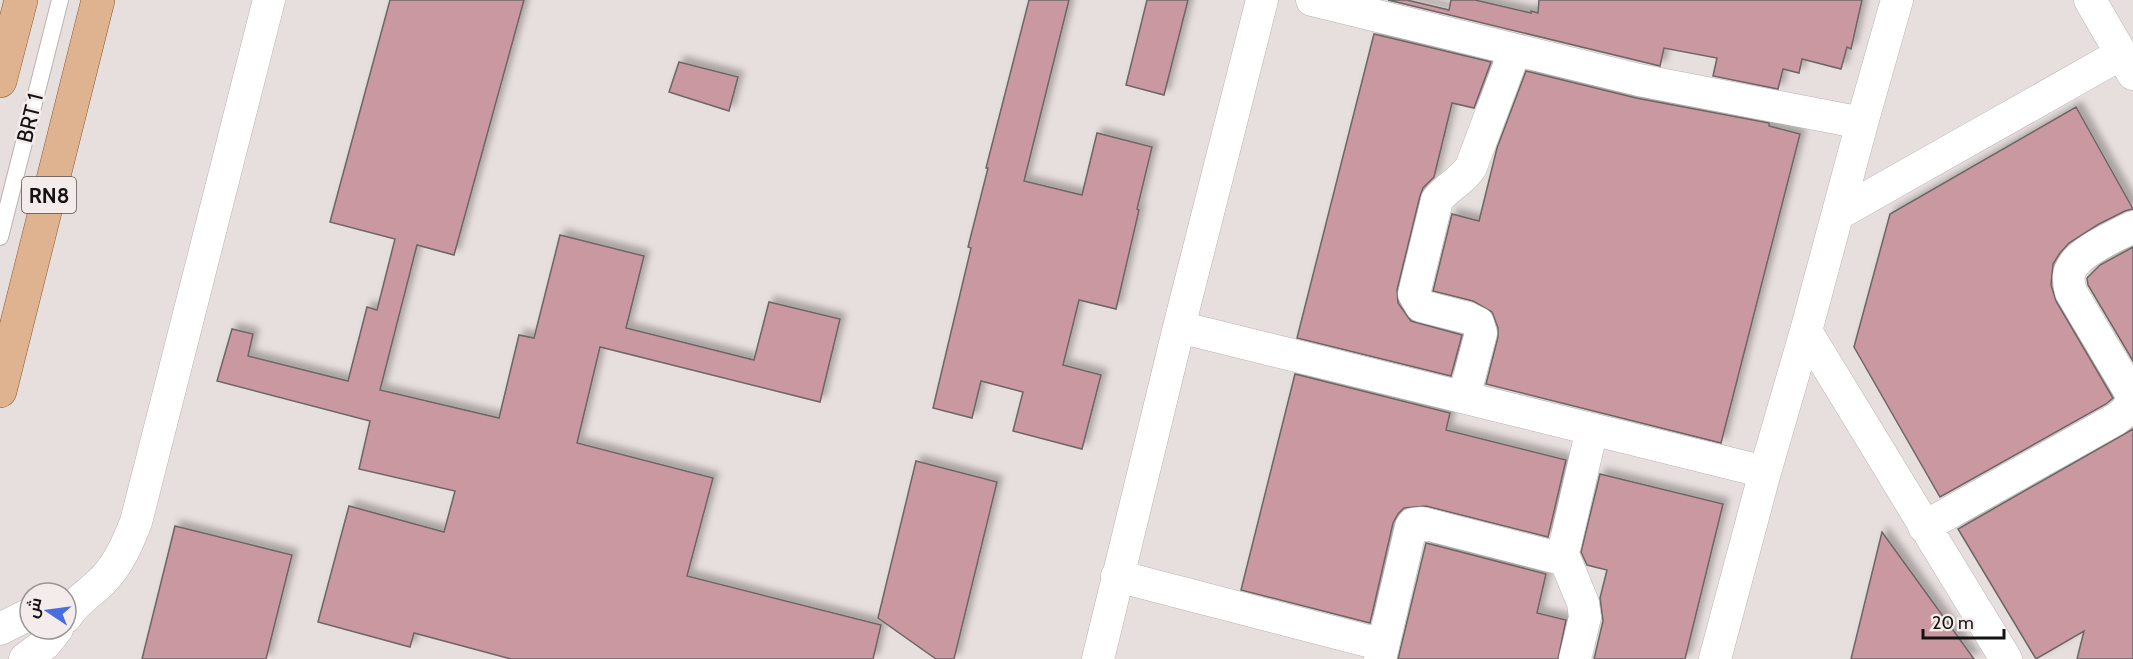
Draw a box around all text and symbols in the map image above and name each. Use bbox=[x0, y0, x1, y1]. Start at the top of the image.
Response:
street label: BRT 1 bbox=[11, 90, 49, 146]
road number: RN8 bbox=[22, 177, 76, 213]
north arrow bbox=[18, 581, 78, 641]
text: ش bbox=[22, 596, 45, 620]
scale bar bbox=[1923, 602, 2004, 640]
text: 20 m bbox=[1932, 612, 1974, 634]

